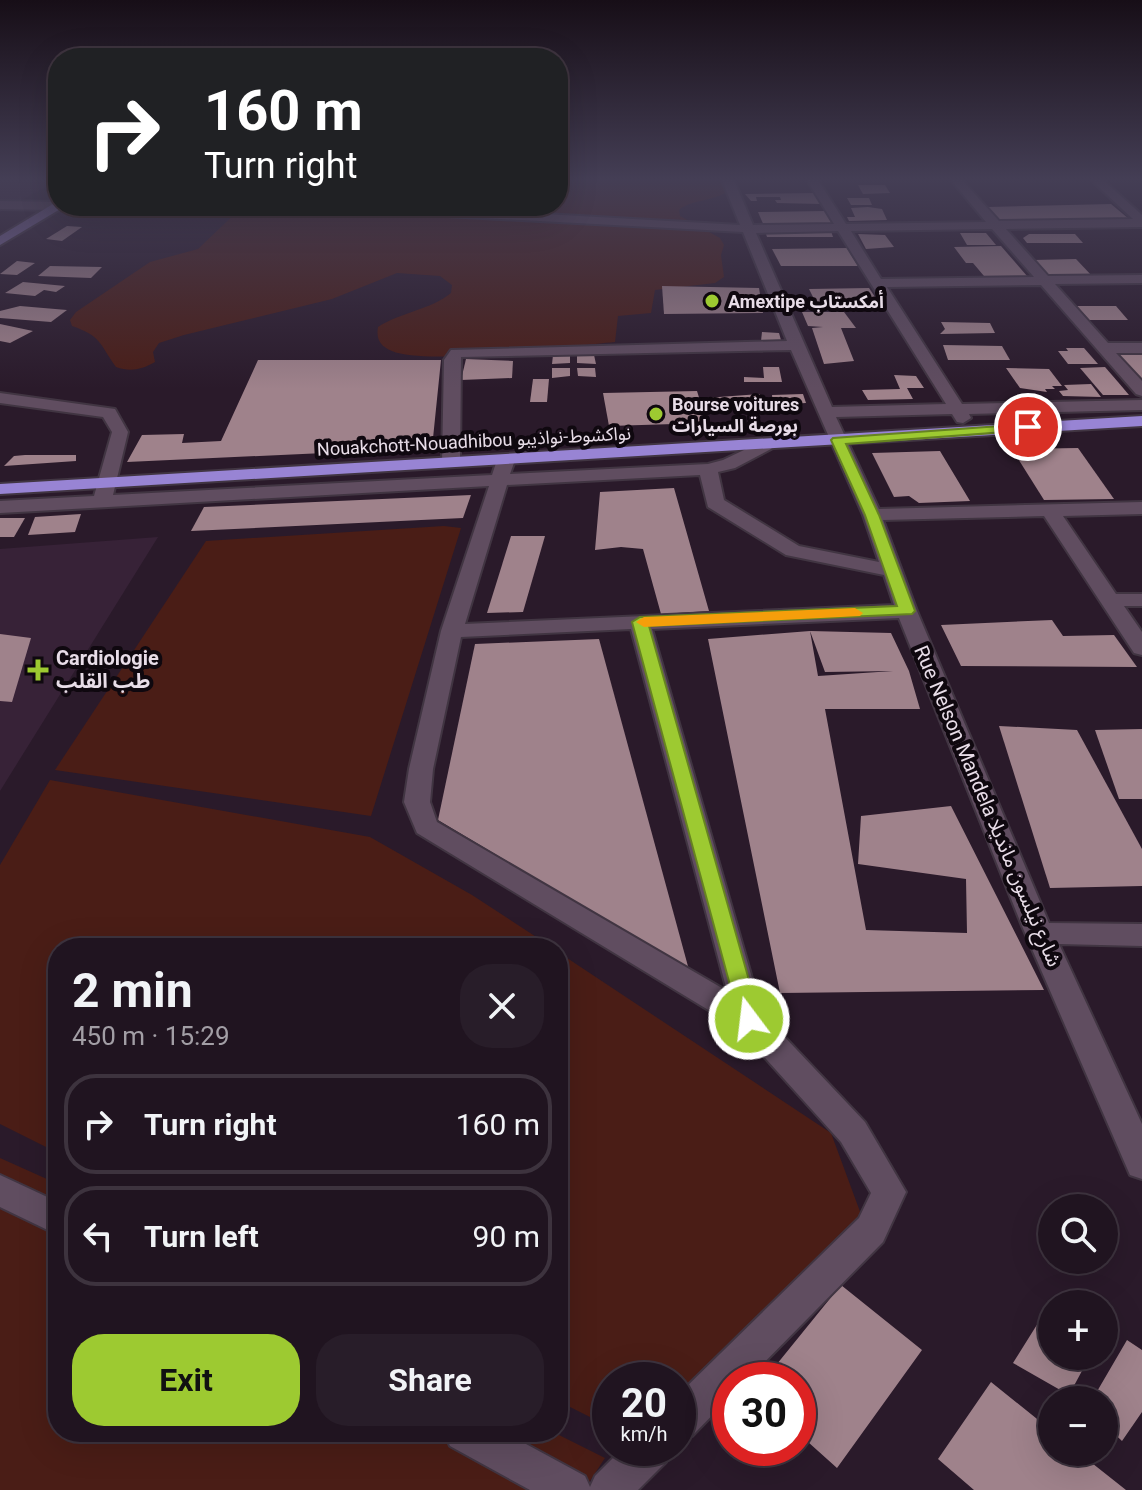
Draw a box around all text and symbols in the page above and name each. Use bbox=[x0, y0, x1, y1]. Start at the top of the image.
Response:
text: 160 m bbox=[204, 78, 363, 144]
icon: right bbox=[72, 80, 176, 184]
text: Turn right bbox=[204, 145, 357, 187]
place label: Amextipe أمكستاب bbox=[728, 289, 884, 312]
marker: Amextipe أمكستاب bbox=[703, 292, 721, 310]
pin bbox=[994, 393, 1062, 461]
place label: Bourse voitures بورصة السيارات bbox=[672, 394, 799, 437]
marker: Bourse voitures بورصة السيارات bbox=[647, 405, 665, 423]
icon: arrive bbox=[1006, 405, 1050, 449]
street label: Nouakchott-Nouadhibou نواكشوط-نواذيبو bbox=[316, 422, 632, 461]
street label: Rue Nelson Mandela شارع نيلسون مانديلا bbox=[906, 642, 1067, 971]
place label: Cardiologie طب القلب bbox=[56, 646, 159, 693]
marker: Cardiologie طب القلب bbox=[27, 659, 49, 681]
text: 2 min bbox=[72, 962, 193, 1019]
button: close bbox=[460, 964, 544, 1048]
position arrow bbox=[707, 977, 791, 1061]
text: 450 m · 15:29 bbox=[72, 1021, 230, 1051]
icon: right bbox=[76, 1102, 120, 1146]
text: Turn right bbox=[144, 1107, 277, 1142]
text: 160 m bbox=[456, 1107, 540, 1142]
map controls bbox=[1038, 1194, 1118, 1466]
button: search bbox=[1038, 1194, 1118, 1274]
icon: left bbox=[76, 1214, 120, 1258]
text: Turn left bbox=[144, 1219, 259, 1254]
text: 90 m bbox=[473, 1219, 540, 1254]
button: + bbox=[1038, 1290, 1118, 1370]
button: Exit bbox=[72, 1334, 300, 1426]
button: Share bbox=[316, 1334, 544, 1426]
speed limit sign: 30 bbox=[712, 1362, 816, 1466]
text: 20 bbox=[621, 1380, 667, 1427]
button: − bbox=[1038, 1386, 1118, 1466]
text: km/h bbox=[621, 1422, 667, 1446]

